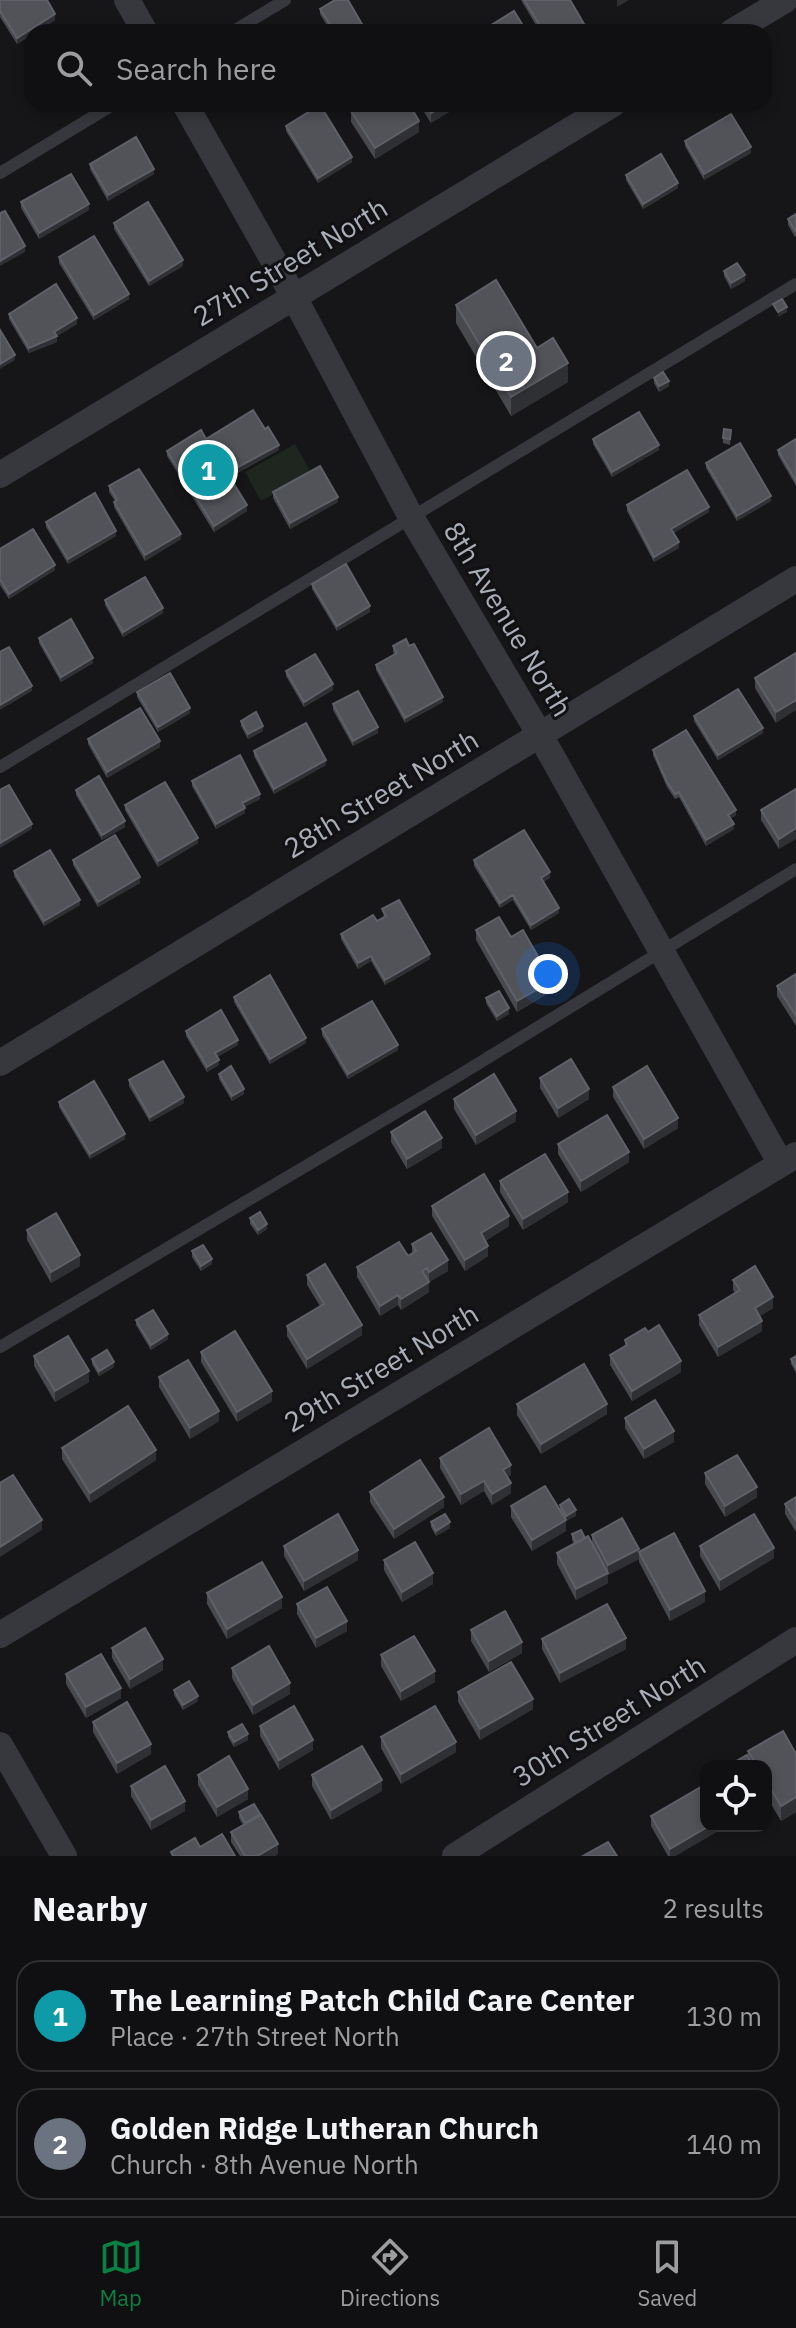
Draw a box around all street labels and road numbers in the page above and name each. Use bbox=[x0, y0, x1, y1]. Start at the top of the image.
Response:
street label: 27th Street North bbox=[186, 189, 394, 334]
street label: 8th Avenue North bbox=[436, 515, 581, 723]
street label: 28th Street North bbox=[277, 721, 485, 866]
street label: 29th Street North bbox=[277, 1295, 485, 1440]
street label: 30th Street North bbox=[505, 1646, 712, 1795]

